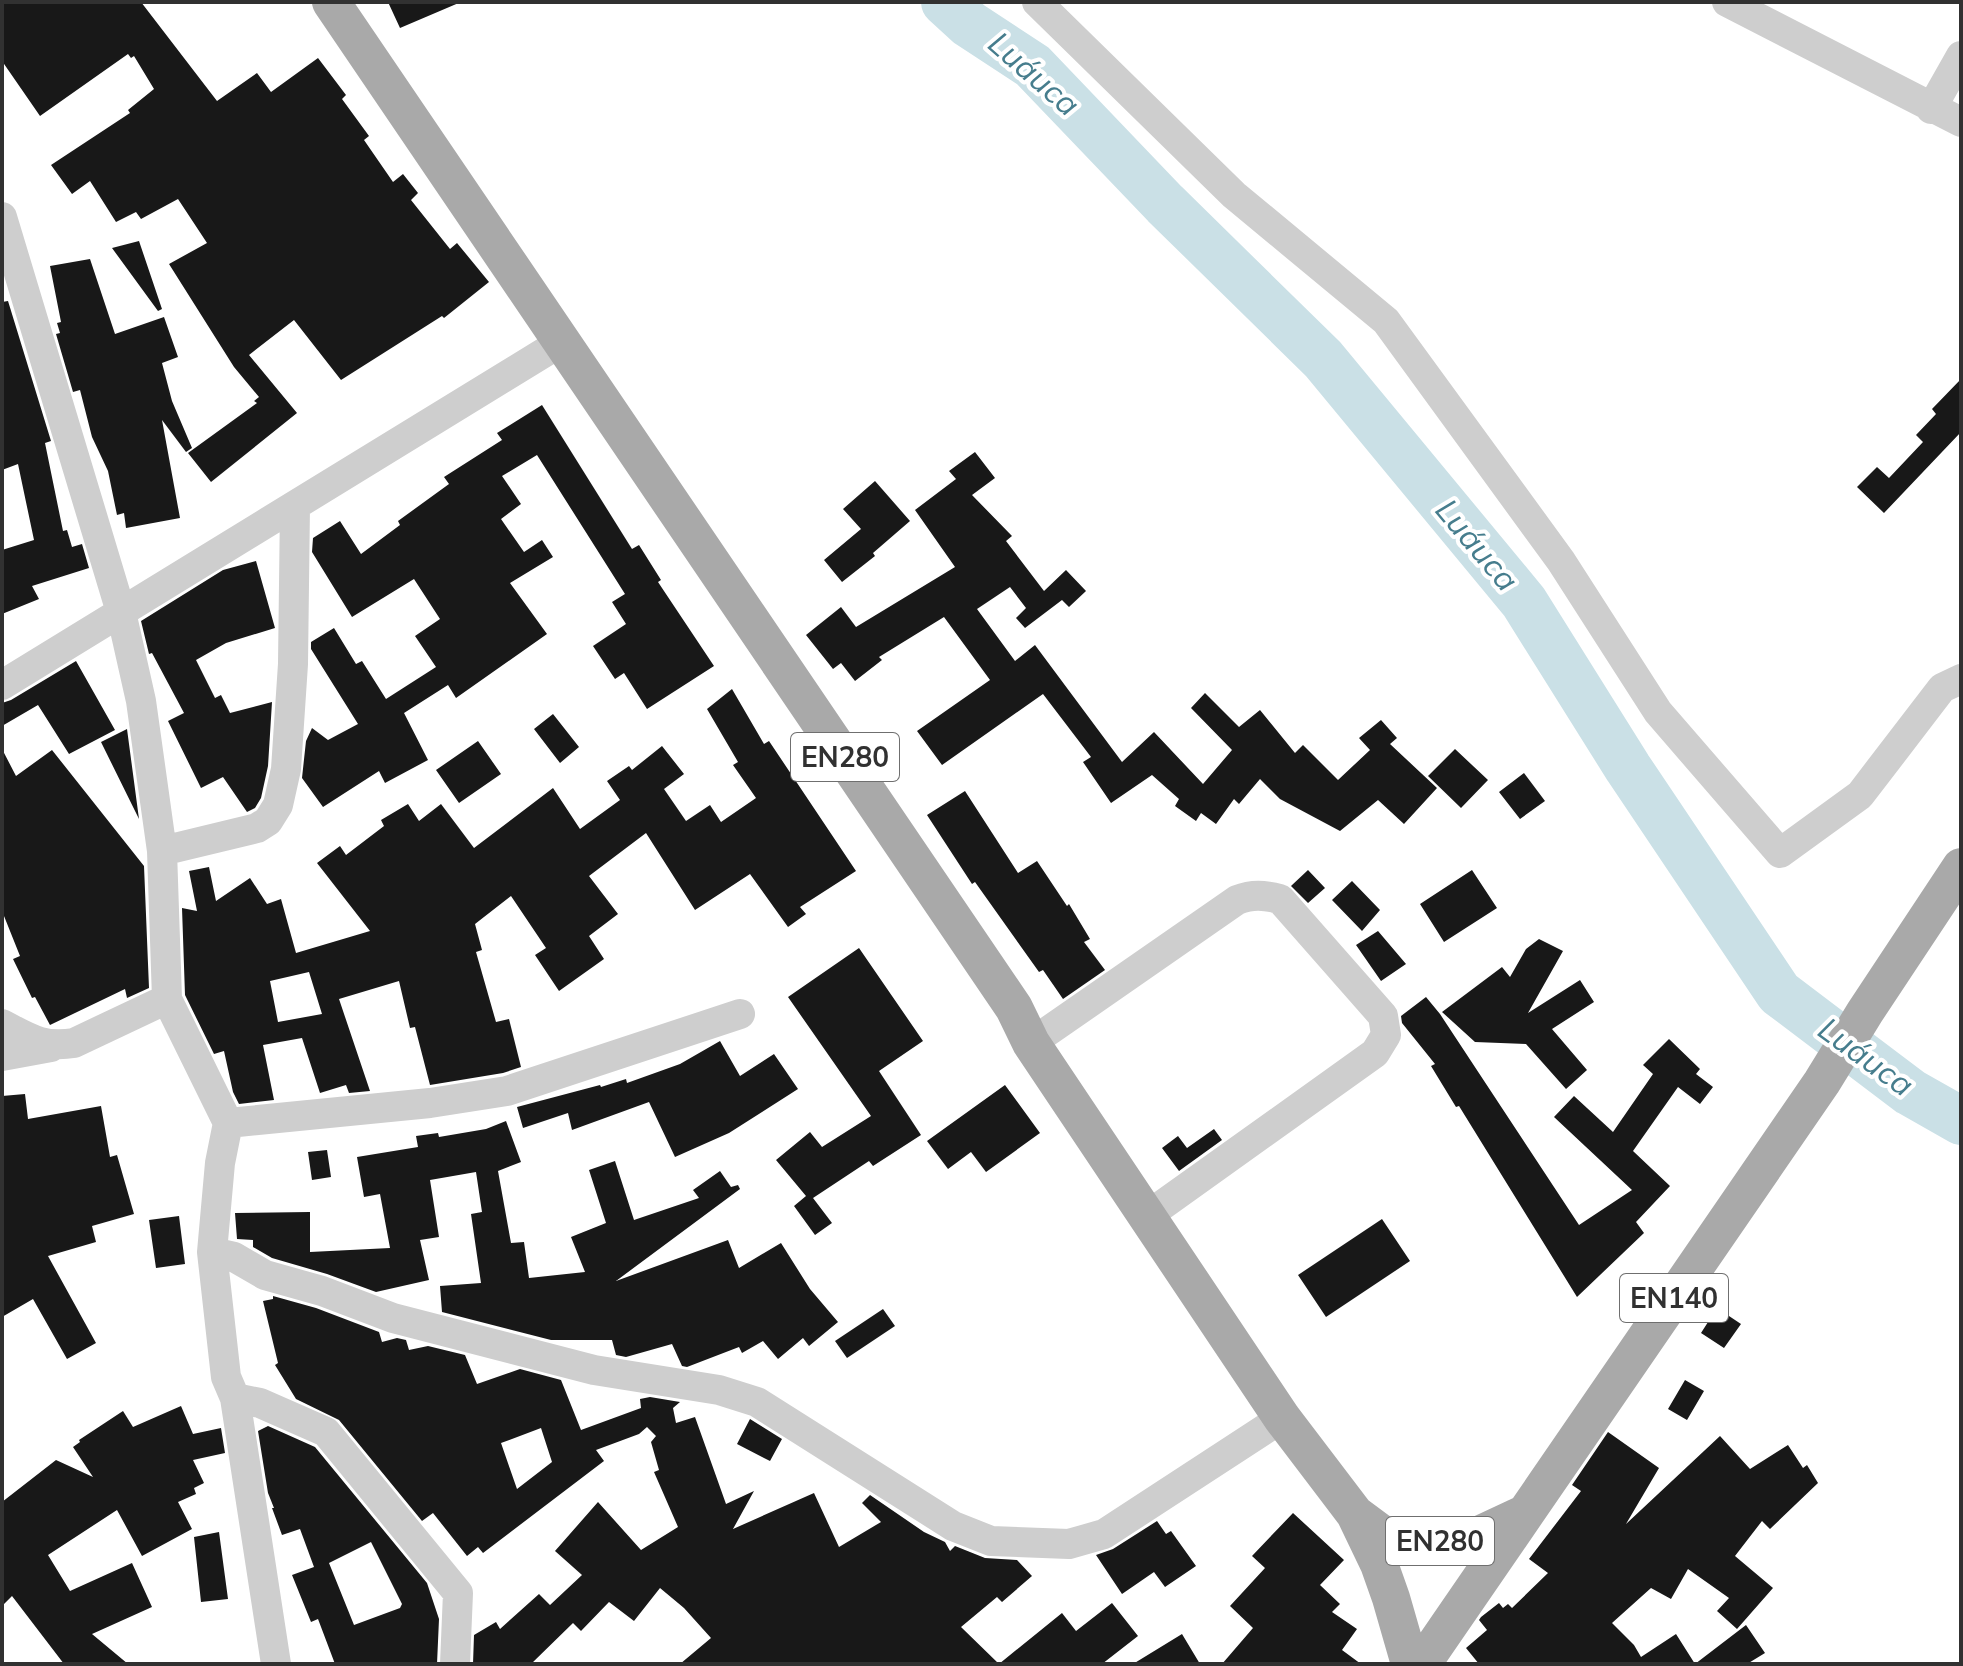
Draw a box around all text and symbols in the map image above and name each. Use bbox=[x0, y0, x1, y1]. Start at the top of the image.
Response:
water label: Luáuca bbox=[981, 23, 1089, 124]
water label: Luáuca bbox=[1428, 490, 1528, 599]
road number: EN280 bbox=[791, 733, 899, 781]
water label: Luáuca bbox=[1811, 1008, 1922, 1104]
road number: EN140 bbox=[1620, 1274, 1728, 1322]
road number: EN280 bbox=[1386, 1517, 1494, 1565]

